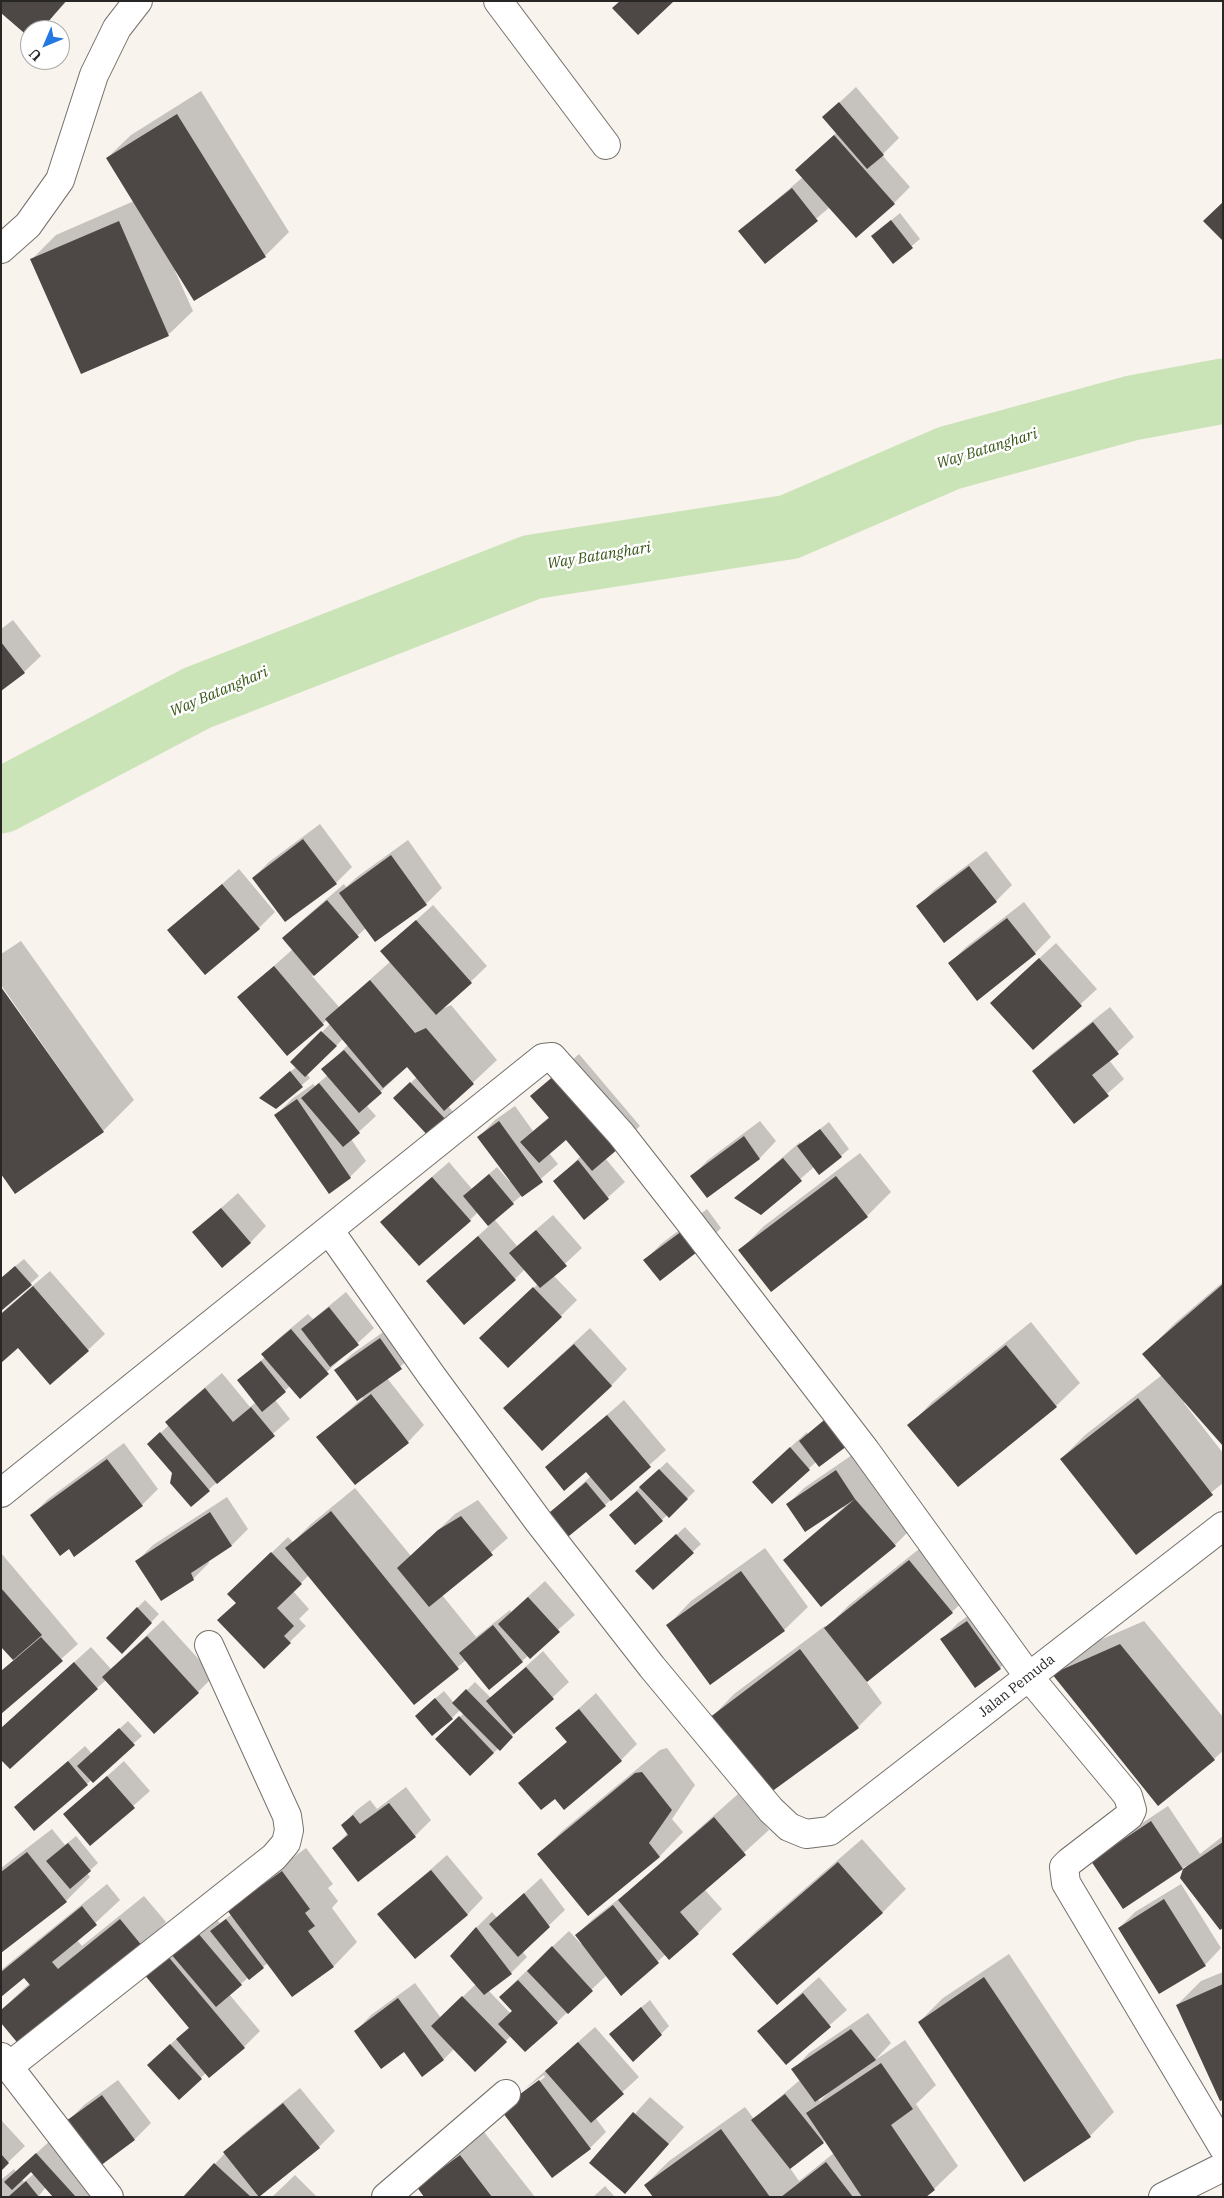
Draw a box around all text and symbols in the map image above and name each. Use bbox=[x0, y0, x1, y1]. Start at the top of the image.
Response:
north arrow bbox=[20, 20, 70, 70]
text: U bbox=[25, 45, 45, 65]
water label: Way Batanghari bbox=[934, 425, 1040, 473]
water label: Way Batanghari bbox=[546, 539, 652, 573]
water label: Way Batanghari bbox=[167, 663, 271, 721]
street label: Jalan Pemuda bbox=[976, 1651, 1058, 1721]

